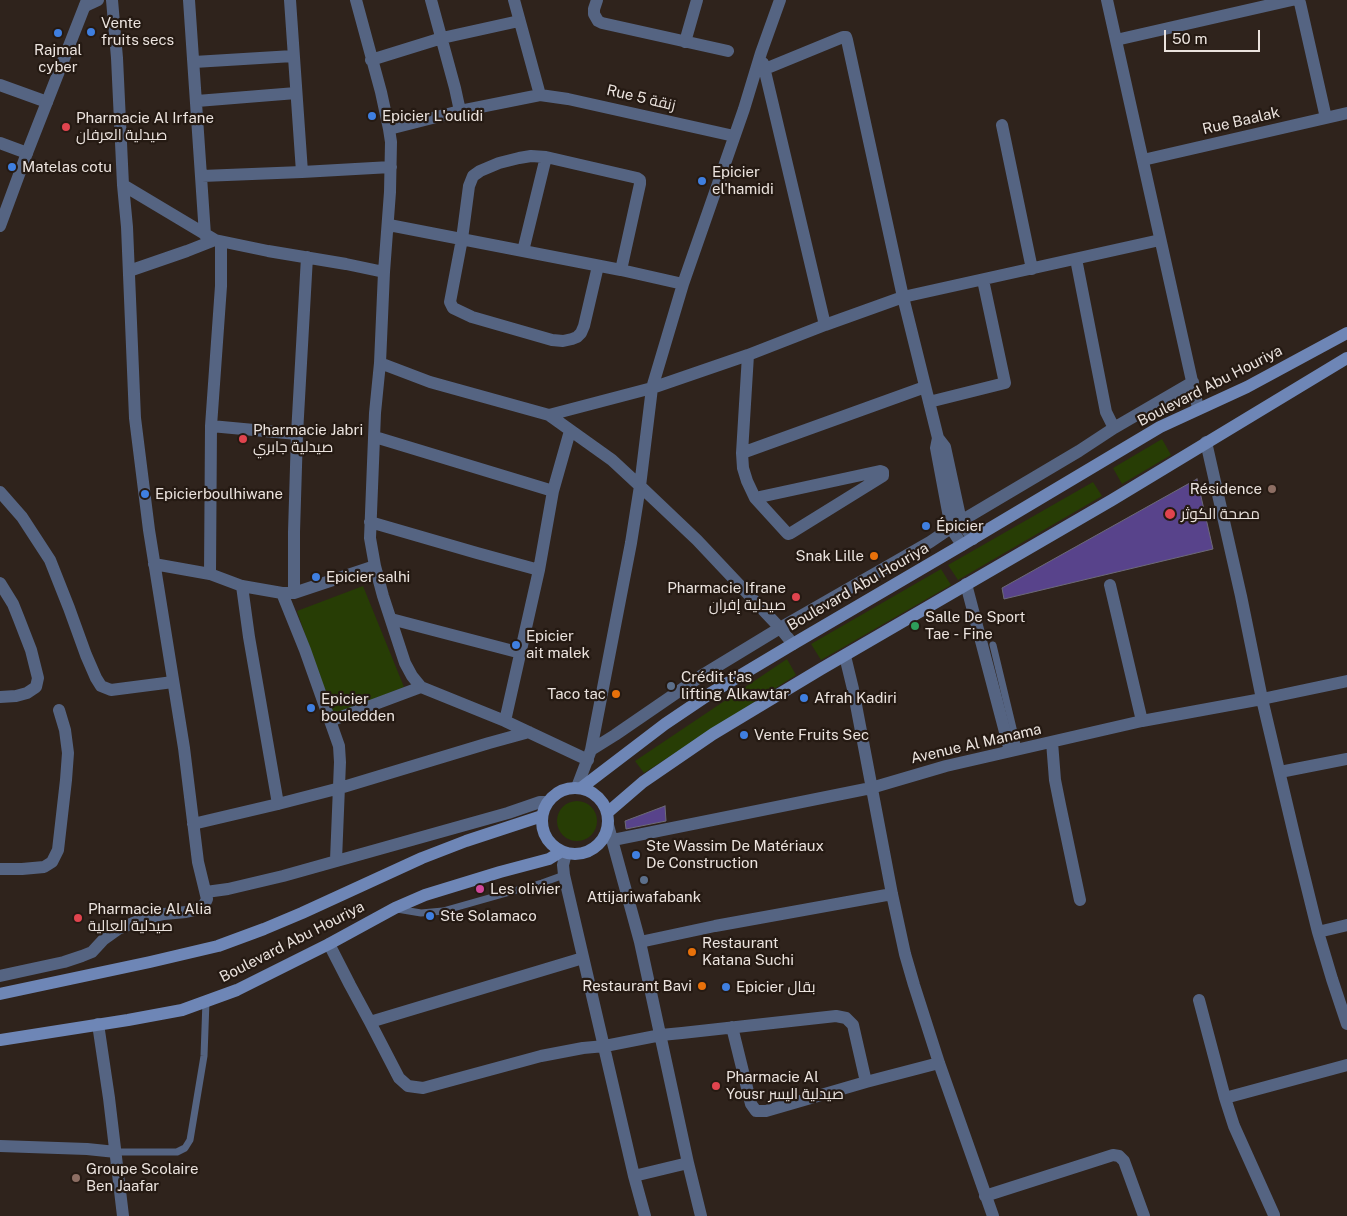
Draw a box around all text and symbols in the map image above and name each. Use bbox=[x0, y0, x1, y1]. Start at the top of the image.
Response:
place label: Vente fruits secs bbox=[101, 14, 174, 49]
scale bar bbox=[1167, 20, 1263, 52]
marker: Vente fruits secs bbox=[85, 26, 97, 38]
marker: Rajmal cyber bbox=[52, 27, 64, 39]
text: 50 m bbox=[1172, 30, 1207, 47]
place label: Rajmal cyber bbox=[34, 41, 82, 76]
street label: Rue 5 زنقة bbox=[605, 81, 677, 115]
street label: Rue Baalak bbox=[1201, 103, 1281, 139]
place label: Epicier L'oulidi bbox=[382, 107, 483, 125]
place label: Pharmacie Al Irfane صيدلية العرفان bbox=[76, 109, 214, 144]
marker: Epicier L'oulidi bbox=[366, 110, 378, 122]
marker: Pharmacie Al Irfane صيدلية العرفان bbox=[60, 121, 72, 133]
place label: Matelas cotu bbox=[22, 158, 112, 176]
marker: Matelas cotu bbox=[6, 161, 18, 173]
place label: Epicier el'hamidi bbox=[712, 163, 774, 198]
marker: Epicier el'hamidi bbox=[696, 175, 708, 187]
street label: Boulevard Abu Houriya bbox=[1135, 342, 1285, 430]
place label: Pharmacie Jabri صيدلية جابري bbox=[253, 421, 363, 456]
marker: Pharmacie Jabri صيدلية جابري bbox=[237, 433, 249, 445]
place label: Résidence bbox=[1190, 480, 1262, 498]
marker: Résidence bbox=[1266, 483, 1278, 495]
place label: Epicierboulhiwane bbox=[155, 485, 283, 503]
marker: Epicierboulhiwane bbox=[139, 488, 151, 500]
place label: مصحة الكوثر bbox=[1181, 505, 1260, 523]
marker: مصحة الكوثر bbox=[1163, 507, 1177, 521]
place label: Épicier bbox=[936, 517, 984, 535]
marker: Épicier bbox=[920, 520, 932, 532]
street label: Boulevard Abu Houriya bbox=[784, 539, 932, 635]
place label: Snak Lille bbox=[795, 547, 864, 565]
marker: Snak Lille bbox=[868, 550, 880, 562]
place label: Epicier salhi bbox=[326, 568, 410, 586]
marker: Epicier salhi bbox=[310, 571, 322, 583]
place label: Pharmacie Ifrane صيدلية إفران bbox=[667, 579, 786, 614]
marker: Pharmacie Ifrane صيدلية إفران bbox=[790, 591, 802, 603]
place label: Salle De Sport Tae - Fine bbox=[925, 608, 1025, 643]
marker: Salle De Sport Tae - Fine bbox=[909, 620, 921, 632]
place label: Epicier ait malek bbox=[526, 627, 590, 662]
marker: Epicier ait malek bbox=[510, 639, 522, 651]
place label: Crédit t'as lifting Alkawtar bbox=[681, 668, 789, 703]
marker: Crédit t'as lifting Alkawtar bbox=[665, 680, 677, 692]
place label: Taco tac bbox=[547, 685, 606, 703]
marker: Taco tac bbox=[610, 688, 622, 700]
place label: Afrah Kadiri bbox=[814, 689, 897, 707]
place label: Epicier bouledden bbox=[321, 690, 395, 725]
marker: Afrah Kadiri bbox=[798, 692, 810, 704]
marker: Epicier bouledden bbox=[305, 702, 317, 714]
street label: Avenue Al Manama bbox=[909, 720, 1043, 768]
place label: Vente Fruits Sec bbox=[754, 726, 869, 744]
marker: Vente Fruits Sec bbox=[738, 729, 750, 741]
place label: Ste Wassim De Matériaux De Construction bbox=[646, 837, 824, 872]
marker: Ste Wassim De Matériaux De Construction bbox=[630, 849, 642, 861]
marker: Attijariwafabank bbox=[638, 874, 650, 886]
place label: Les olivier bbox=[490, 880, 560, 898]
marker: Les olivier bbox=[474, 883, 486, 895]
place label: Attijariwafabank bbox=[587, 888, 701, 906]
street label: Boulevard Abu Houriya bbox=[217, 898, 367, 986]
place label: Pharmacie Al Alia صيدلية العالية bbox=[88, 900, 211, 935]
place label: Ste Solamaco bbox=[440, 907, 537, 925]
marker: Ste Solamaco bbox=[424, 910, 436, 922]
marker: Pharmacie Al Alia صيدلية العالية bbox=[72, 912, 84, 924]
place label: Restaurant Katana Suchi bbox=[702, 934, 794, 969]
marker: Restaurant Katana Suchi bbox=[686, 946, 698, 958]
place label: Restaurant Bavi bbox=[582, 977, 692, 995]
place label: Epicier بقال bbox=[736, 978, 816, 996]
marker: Restaurant Bavi bbox=[696, 980, 708, 992]
marker: Epicier بقال bbox=[720, 981, 732, 993]
place label: Pharmacie Al Yousr صيدلية اليسر bbox=[726, 1068, 844, 1103]
marker: Pharmacie Al Yousr صيدلية اليسر bbox=[710, 1080, 722, 1092]
place label: Groupe Scolaire Ben Jaafar bbox=[86, 1160, 199, 1195]
marker: Groupe Scolaire Ben Jaafar bbox=[70, 1172, 82, 1184]

